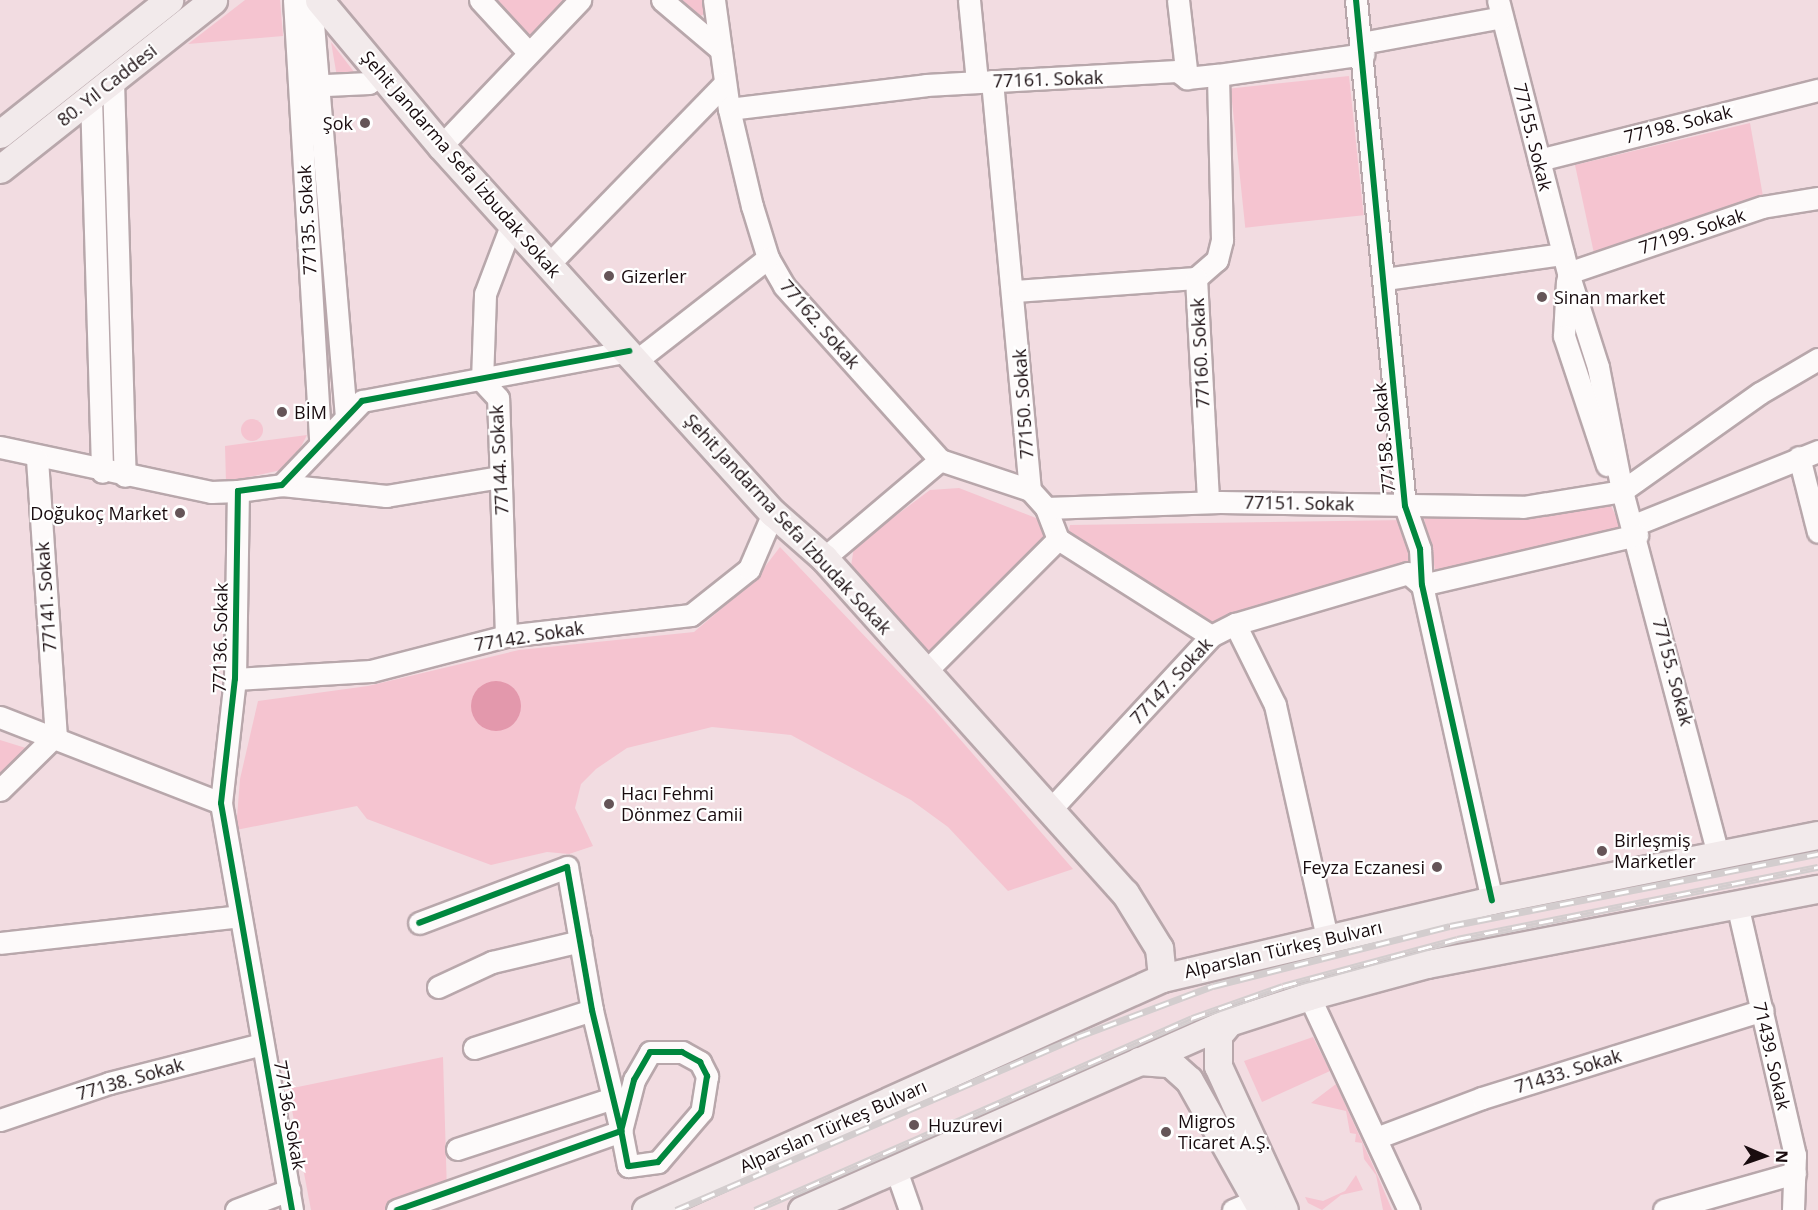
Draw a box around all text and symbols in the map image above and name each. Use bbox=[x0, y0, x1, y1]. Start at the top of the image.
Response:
street label: 80. Yıl Caddesi bbox=[53, 39, 161, 131]
street label: Şehit Jandarma Sefa İzbudak Sokak bbox=[357, 46, 565, 282]
street label: 77161. Sokak bbox=[992, 66, 1104, 92]
street label: 77155. Sokak bbox=[1509, 81, 1557, 193]
street label: 77198. Sokak bbox=[1622, 100, 1734, 148]
place label: Şok bbox=[323, 112, 353, 134]
marker: Şok bbox=[358, 116, 372, 130]
street label: 77135. Sokak bbox=[293, 164, 321, 276]
street label: 77199. Sokak bbox=[1636, 204, 1748, 258]
place label: Gizerler bbox=[621, 265, 687, 287]
marker: Gizerler bbox=[602, 269, 616, 283]
street label: 77162. Sokak bbox=[776, 275, 864, 373]
place label: Sinan market bbox=[1554, 286, 1665, 308]
marker: Sinan market bbox=[1535, 290, 1549, 304]
street label: 77160. Sokak bbox=[1186, 297, 1214, 409]
street label: 77150. Sokak bbox=[1008, 348, 1038, 460]
street label: 77158. Sokak bbox=[1368, 382, 1400, 494]
place label: BİM bbox=[294, 401, 327, 423]
street label: 77144. Sokak bbox=[485, 404, 513, 516]
marker: BİM bbox=[275, 405, 289, 419]
street label: Şehit Jandarma Sefa İzbudak Sokak bbox=[680, 409, 896, 639]
street label: 77151. Sokak bbox=[1244, 491, 1354, 515]
place label: Doğukoç Market bbox=[30, 502, 168, 524]
marker: Doğukoç Market bbox=[173, 506, 187, 520]
street label: 77141. Sokak bbox=[31, 541, 61, 653]
street label: 77136. Sokak bbox=[208, 583, 232, 693]
street label: 77155. Sokak bbox=[1648, 616, 1698, 728]
street label: 77142. Sokak bbox=[473, 617, 585, 655]
street label: 77147. Sokak bbox=[1125, 633, 1217, 729]
place label: Hacı Fehmi Dönmez Camii bbox=[621, 783, 743, 826]
marker: Hacı Fehmi Dönmez Camii bbox=[602, 797, 616, 811]
place label: Birleşmiş Marketler bbox=[1614, 830, 1696, 872]
marker: Birleşmiş Marketler bbox=[1595, 844, 1609, 858]
place label: Feyza Eczanesi bbox=[1302, 856, 1425, 878]
marker: Feyza Eczanesi bbox=[1430, 860, 1444, 874]
street label: Alparslan Türkeş Bulvarı bbox=[1182, 916, 1384, 982]
street label: 71439. Sokak bbox=[1749, 1000, 1795, 1112]
street label: 71433. Sokak bbox=[1512, 1045, 1624, 1097]
street label: 77138. Sokak bbox=[74, 1053, 186, 1105]
street label: 77136. Sokak bbox=[270, 1059, 310, 1171]
street label: Alparslan Türkeş Bulvarı bbox=[736, 1075, 930, 1177]
place label: Migros Ticaret A.Ş. bbox=[1178, 1111, 1270, 1154]
place label: Huzurevi bbox=[928, 1114, 1003, 1136]
marker: Huzurevi bbox=[905, 1116, 923, 1134]
marker: Migros Ticaret A.Ş. bbox=[1159, 1125, 1173, 1139]
north arrow bbox=[1734, 1126, 1794, 1186]
text: N bbox=[1771, 1150, 1793, 1164]

